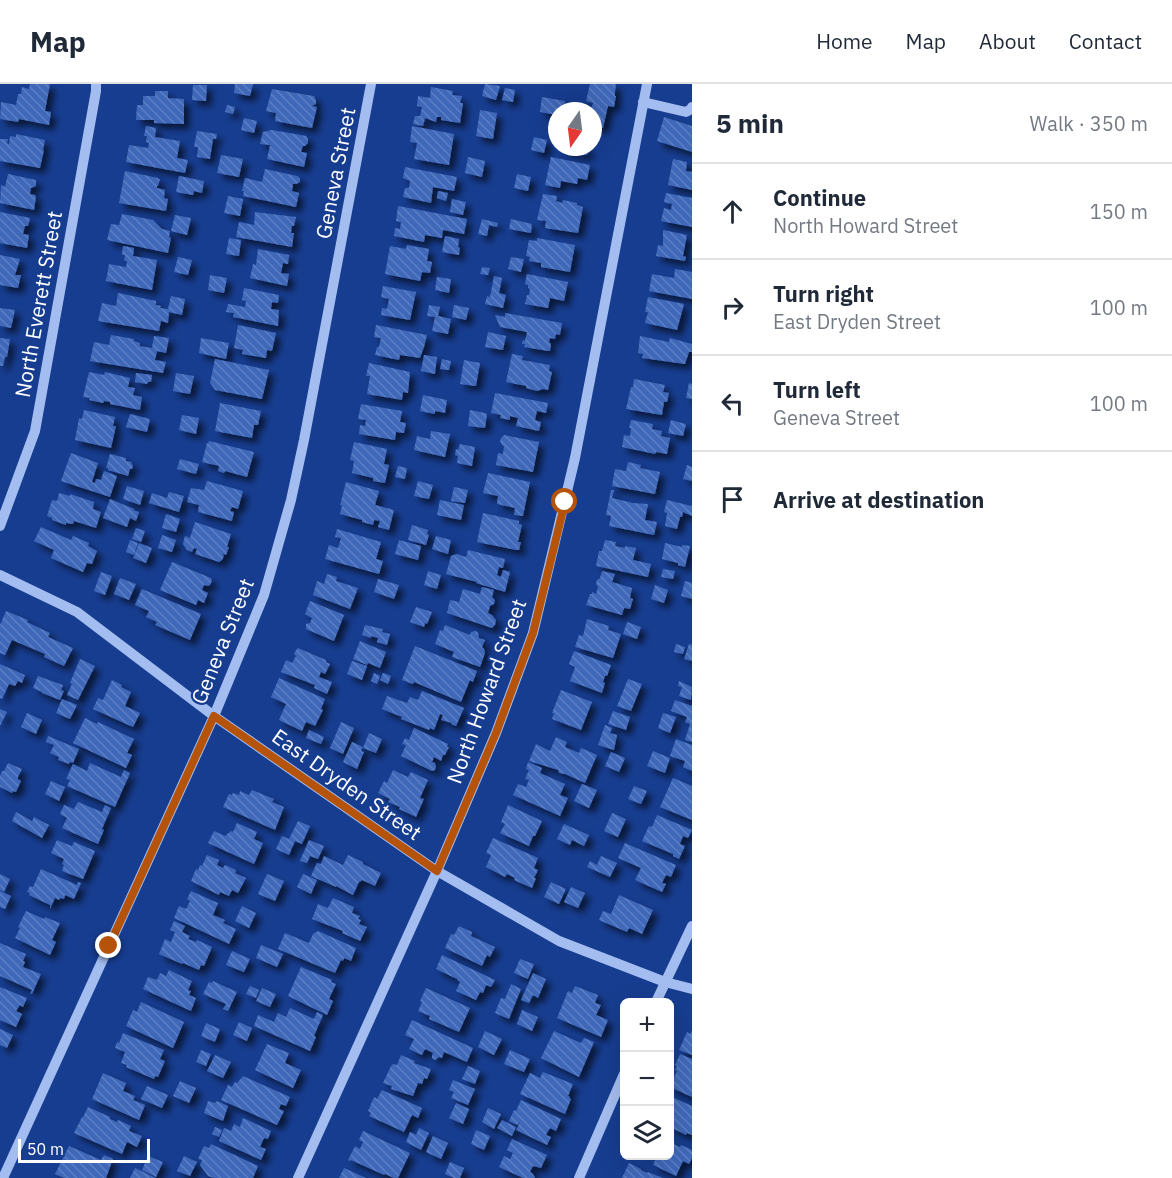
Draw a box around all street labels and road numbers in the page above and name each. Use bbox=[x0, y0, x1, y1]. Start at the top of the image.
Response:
street label: Geneva Street bbox=[309, 105, 361, 241]
street label: North Everett Street bbox=[8, 209, 68, 399]
street label: Geneva Street bbox=[184, 574, 260, 708]
street label: North Howard Street bbox=[440, 595, 532, 787]
street label: East Dryden Street bbox=[267, 722, 427, 846]

